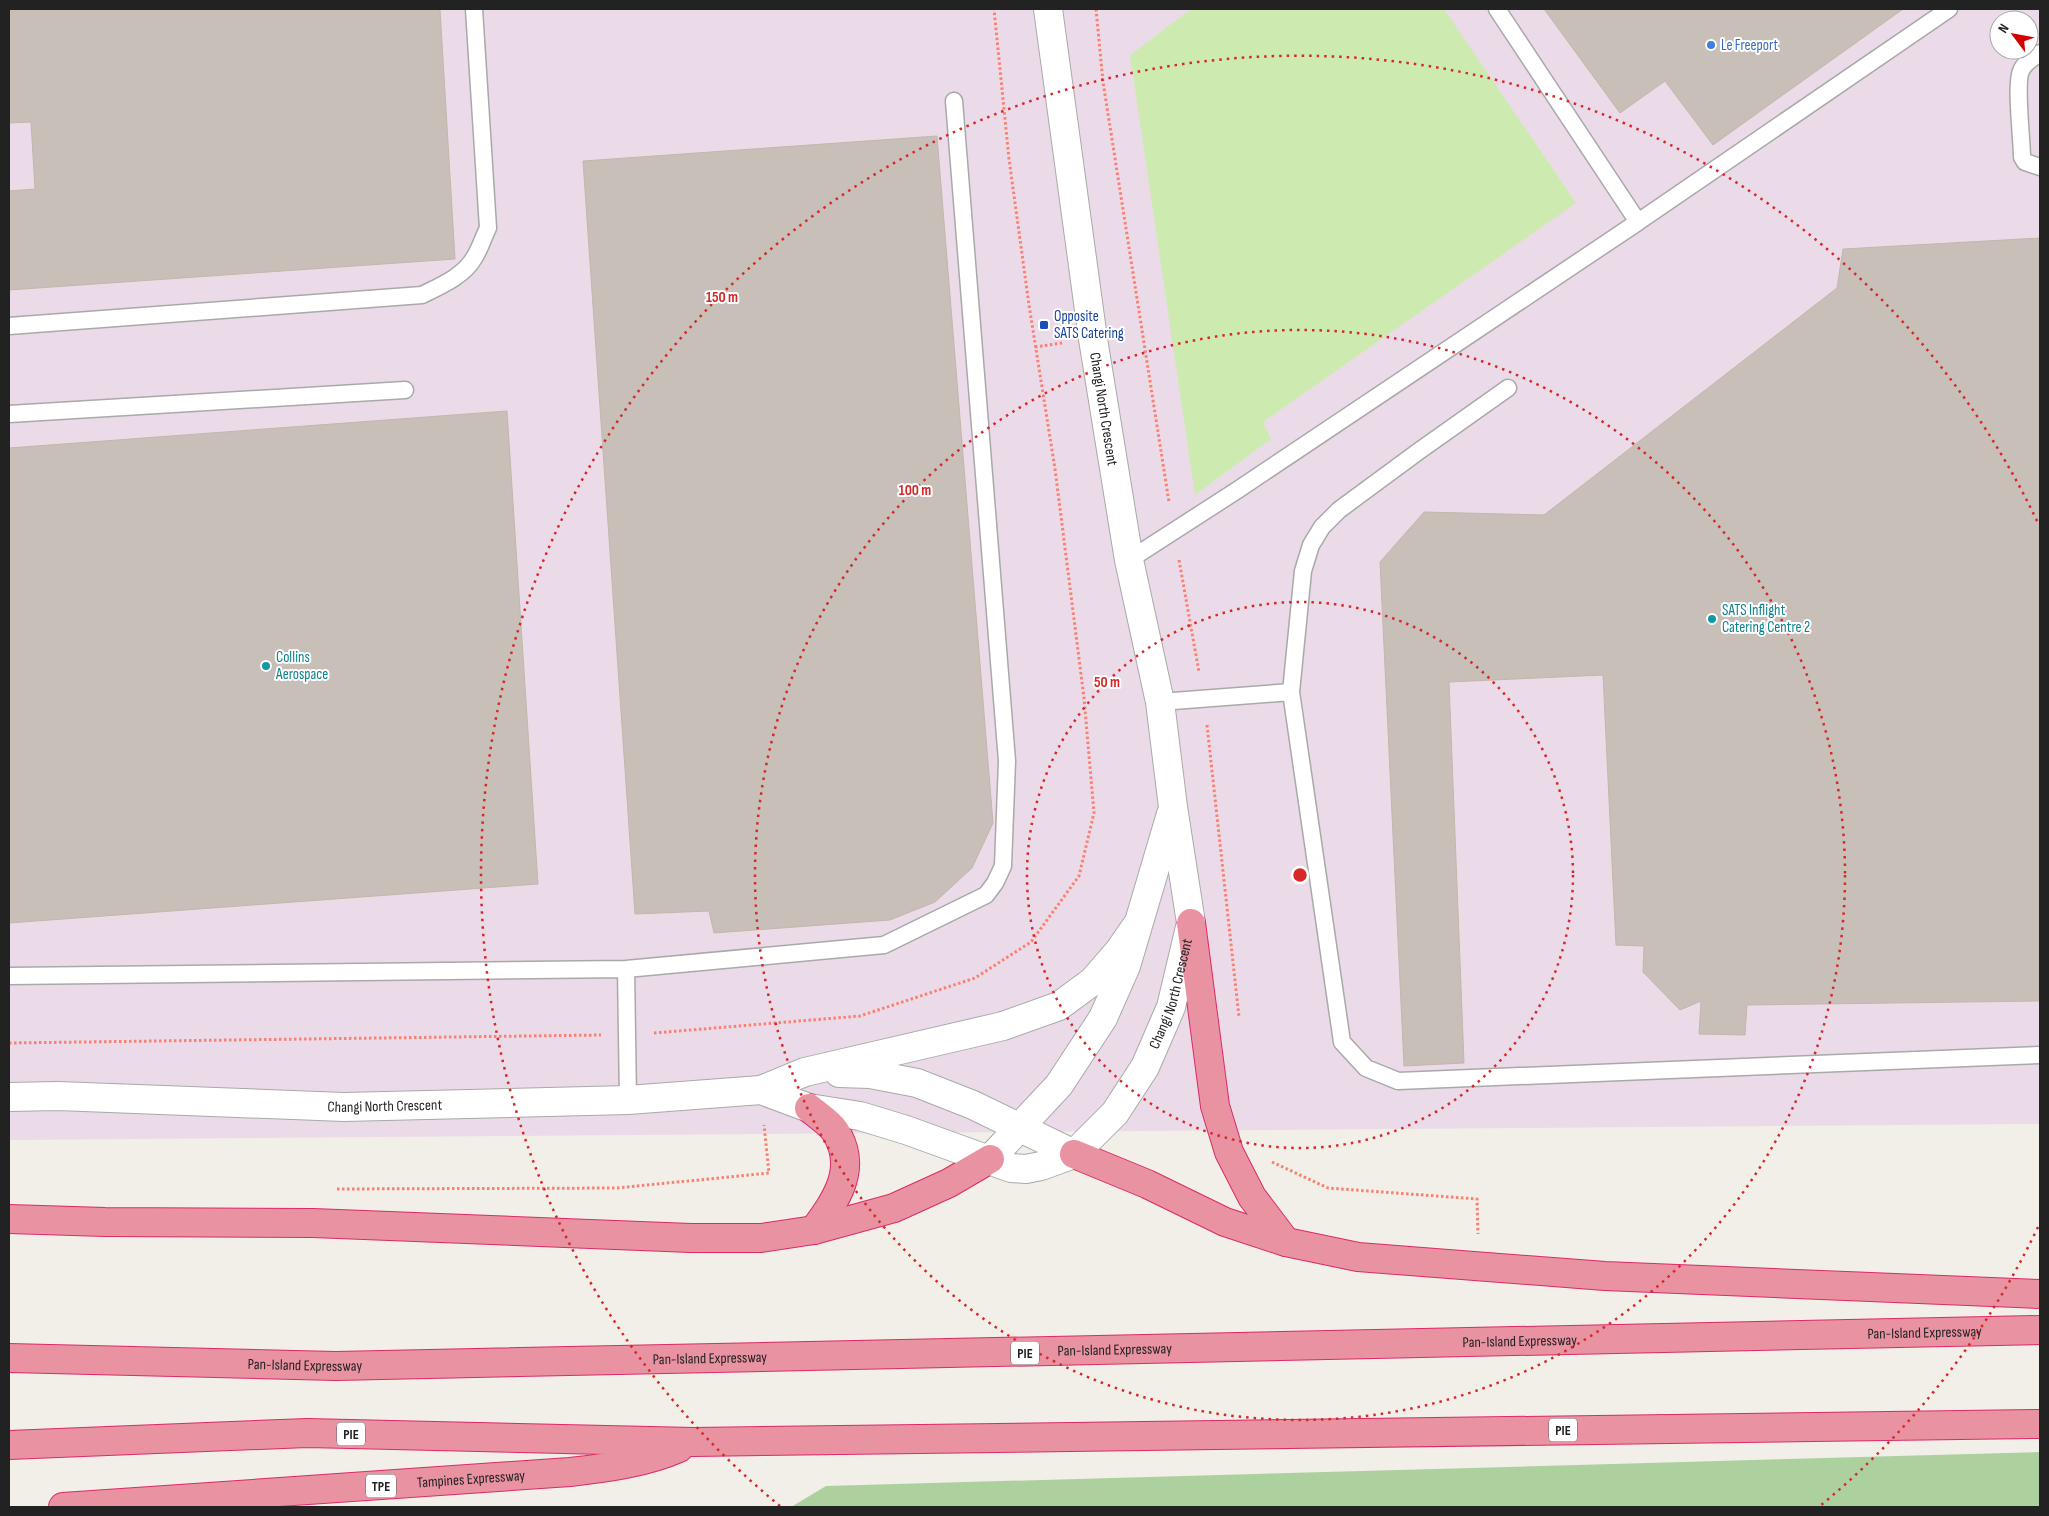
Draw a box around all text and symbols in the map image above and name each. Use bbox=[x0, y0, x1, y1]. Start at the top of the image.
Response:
north arrow bbox=[1989, 10, 2039, 60]
text: N bbox=[1994, 21, 2013, 36]
place label: Le Freeport bbox=[1721, 36, 1779, 55]
marker: Le Freeport bbox=[1705, 39, 1717, 51]
text: 150 m bbox=[706, 288, 738, 307]
place label: Opposite SATS Catering bbox=[1054, 307, 1124, 343]
marker: Opposite SATS Catering bbox=[1038, 319, 1050, 331]
street label: Changi North Crescent bbox=[1085, 351, 1122, 468]
text: 100 m bbox=[899, 481, 931, 500]
place label: SATS Inflight Catering Centre 2 bbox=[1722, 601, 1810, 637]
marker: SATS Inflight Catering Centre 2 bbox=[1706, 613, 1718, 625]
place label: Collins Aerospace bbox=[275, 648, 328, 684]
marker: Collins Aerospace bbox=[260, 660, 272, 672]
text: 50 m bbox=[1094, 673, 1120, 692]
centre of rings bbox=[1291, 866, 1309, 884]
street label: Changi North Crescent bbox=[1145, 936, 1197, 1052]
street label: Changi North Crescent bbox=[327, 1096, 443, 1117]
street label: Pan-Island Expressway bbox=[1867, 1322, 1982, 1344]
street label: Pan-Island Expressway bbox=[1462, 1331, 1577, 1352]
street label: Pan-Island Expressway bbox=[1057, 1339, 1172, 1361]
road number: PIE bbox=[1011, 1342, 1039, 1365]
street label: Pan-Island Expressway bbox=[652, 1348, 767, 1369]
street label: Pan-Island Expressway bbox=[247, 1355, 363, 1376]
road number: PIE bbox=[1549, 1418, 1577, 1442]
road number: PIE bbox=[337, 1422, 365, 1446]
street label: Tampines Expressway bbox=[416, 1466, 526, 1493]
road number: TPE bbox=[366, 1474, 396, 1498]

